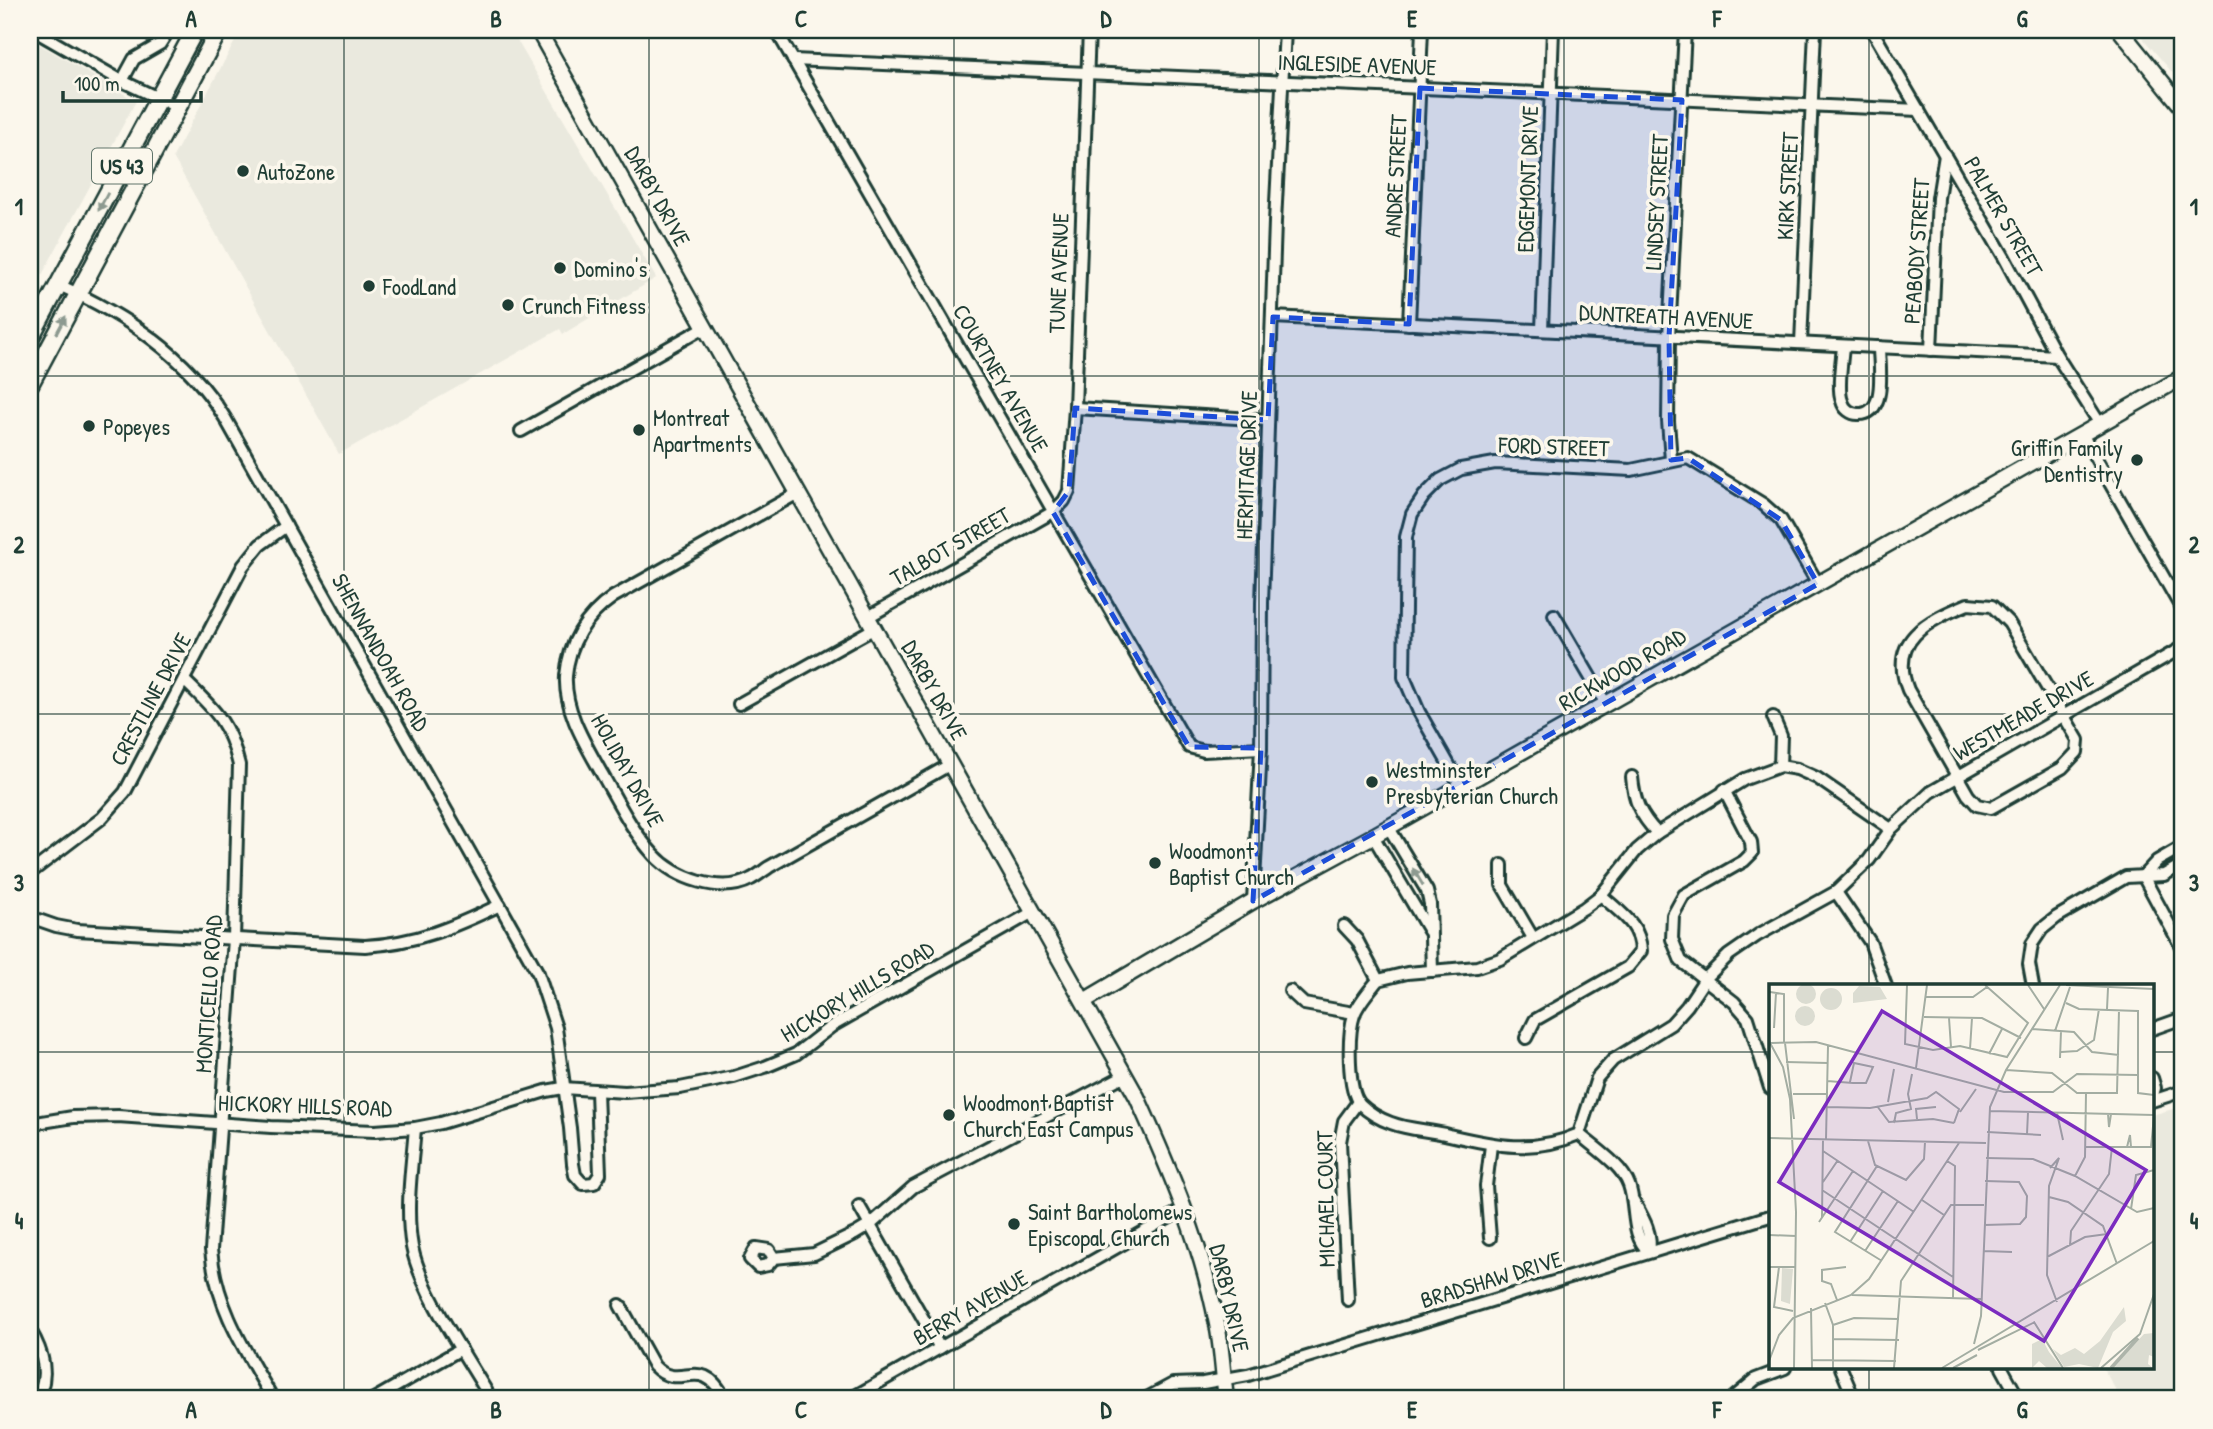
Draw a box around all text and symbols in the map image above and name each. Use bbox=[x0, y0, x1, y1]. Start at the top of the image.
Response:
text: A bbox=[185, 3, 197, 34]
text: B bbox=[490, 3, 502, 34]
text: C bbox=[795, 3, 807, 34]
text: D bbox=[1101, 3, 1113, 34]
text: E bbox=[1407, 3, 1418, 34]
text: F bbox=[1712, 3, 1723, 34]
text: G bbox=[2016, 3, 2028, 34]
street label: INGLESIDE AVENUE bbox=[1277, 46, 1437, 82]
scale bar bbox=[63, 60, 201, 104]
text: 100 m bbox=[74, 69, 120, 98]
street label: EDGEMONT DRIVE bbox=[1509, 105, 1545, 253]
street label: ANDRE STREET bbox=[1376, 113, 1414, 238]
street label: KIRK STREET bbox=[1769, 131, 1805, 241]
street label: LINDSEY STREET bbox=[1637, 133, 1675, 271]
street label: DARBY DRIVE bbox=[618, 141, 698, 251]
road number: US 43 bbox=[92, 148, 152, 184]
street label: PALMER STREET bbox=[1957, 151, 2051, 282]
place label: AutoZone bbox=[257, 156, 335, 187]
marker: AutoZone bbox=[235, 163, 251, 179]
street label: PEABODY STREET bbox=[1895, 177, 1937, 325]
text: 1 bbox=[15, 191, 23, 222]
text: 1 bbox=[2190, 191, 2198, 222]
one-way arrow bbox=[97, 193, 109, 212]
street label: TUNE AVENUE bbox=[1040, 212, 1076, 334]
place label: Domino's bbox=[574, 253, 647, 284]
marker: Domino's bbox=[552, 260, 568, 276]
place label: FoodLand bbox=[382, 271, 456, 302]
marker: FoodLand bbox=[361, 278, 377, 294]
place label: Crunch Fitness bbox=[522, 290, 646, 321]
street label: DUNTREATH AVENUE bbox=[1578, 296, 1754, 336]
marker: Crunch Fitness bbox=[500, 297, 516, 313]
street label: COURTNEY AVENUE bbox=[946, 298, 1056, 458]
one-way arrow bbox=[55, 315, 67, 334]
street label: HERMITAGE DRIVE bbox=[1228, 390, 1264, 540]
place label: Montreat Apartments bbox=[653, 402, 752, 459]
place label: Popeyes bbox=[103, 411, 170, 442]
marker: Popeyes bbox=[81, 418, 97, 434]
marker: Montreat Apartments bbox=[631, 422, 647, 438]
street label: FORD STREET bbox=[1497, 429, 1610, 463]
place label: Griffin Family Dentistry bbox=[2011, 432, 2123, 489]
marker: Griffin Family Dentistry bbox=[2129, 452, 2145, 468]
street label: TALBOT STREET bbox=[884, 499, 1016, 593]
text: 2 bbox=[14, 529, 25, 560]
text: 2 bbox=[2189, 529, 2200, 560]
street label: SHENNANDOAH ROAD bbox=[325, 568, 437, 736]
street label: RICKWOOD ROAD bbox=[1553, 620, 1691, 718]
street label: CRESTLINE DRIVE bbox=[102, 627, 198, 771]
street label: DARBY DRIVE bbox=[895, 635, 975, 745]
street label: WESTMEADE DRIVE bbox=[1947, 662, 2099, 768]
street label: HOLIDAY DRIVE bbox=[584, 708, 672, 832]
place label: Westminster Presbyterian Church bbox=[1386, 754, 1558, 811]
marker: Westminster Presbyterian Church bbox=[1364, 774, 1380, 790]
place label: Woodmont Baptist Church bbox=[1169, 835, 1294, 892]
marker: Woodmont Baptist Church bbox=[1147, 855, 1163, 871]
text: 3 bbox=[14, 867, 24, 898]
one-way arrow bbox=[1412, 867, 1424, 886]
text: 3 bbox=[2189, 867, 2199, 898]
street label: MONTICELLO ROAD bbox=[187, 914, 229, 1074]
street label: HICKORY HILLS ROAD bbox=[774, 933, 940, 1049]
inset map bbox=[1769, 984, 2154, 1370]
street label: HICKORY HILLS ROAD bbox=[218, 1086, 393, 1124]
place label: Woodmont Baptist Church East Campus bbox=[963, 1087, 1134, 1144]
marker: Woodmont Baptist Church East Campus bbox=[941, 1107, 957, 1123]
street label: MICHAEL COURT bbox=[1308, 1130, 1342, 1268]
place label: Saint Bartholomews Episcopal Church bbox=[1028, 1196, 1193, 1253]
text: 4 bbox=[15, 1205, 24, 1236]
text: 4 bbox=[2190, 1205, 2199, 1236]
marker: Saint Bartholomews Episcopal Church bbox=[1006, 1216, 1022, 1232]
street label: DARBY DRIVE bbox=[1203, 1241, 1257, 1355]
street label: BRADSHAW DRIVE bbox=[1417, 1243, 1565, 1315]
street label: BERRY AVENUE bbox=[907, 1262, 1033, 1352]
text: A bbox=[185, 1394, 197, 1425]
text: B bbox=[490, 1394, 502, 1425]
text: C bbox=[795, 1394, 807, 1425]
text: D bbox=[1101, 1394, 1113, 1425]
text: E bbox=[1407, 1394, 1418, 1425]
text: F bbox=[1712, 1394, 1723, 1425]
text: G bbox=[2016, 1394, 2028, 1425]

